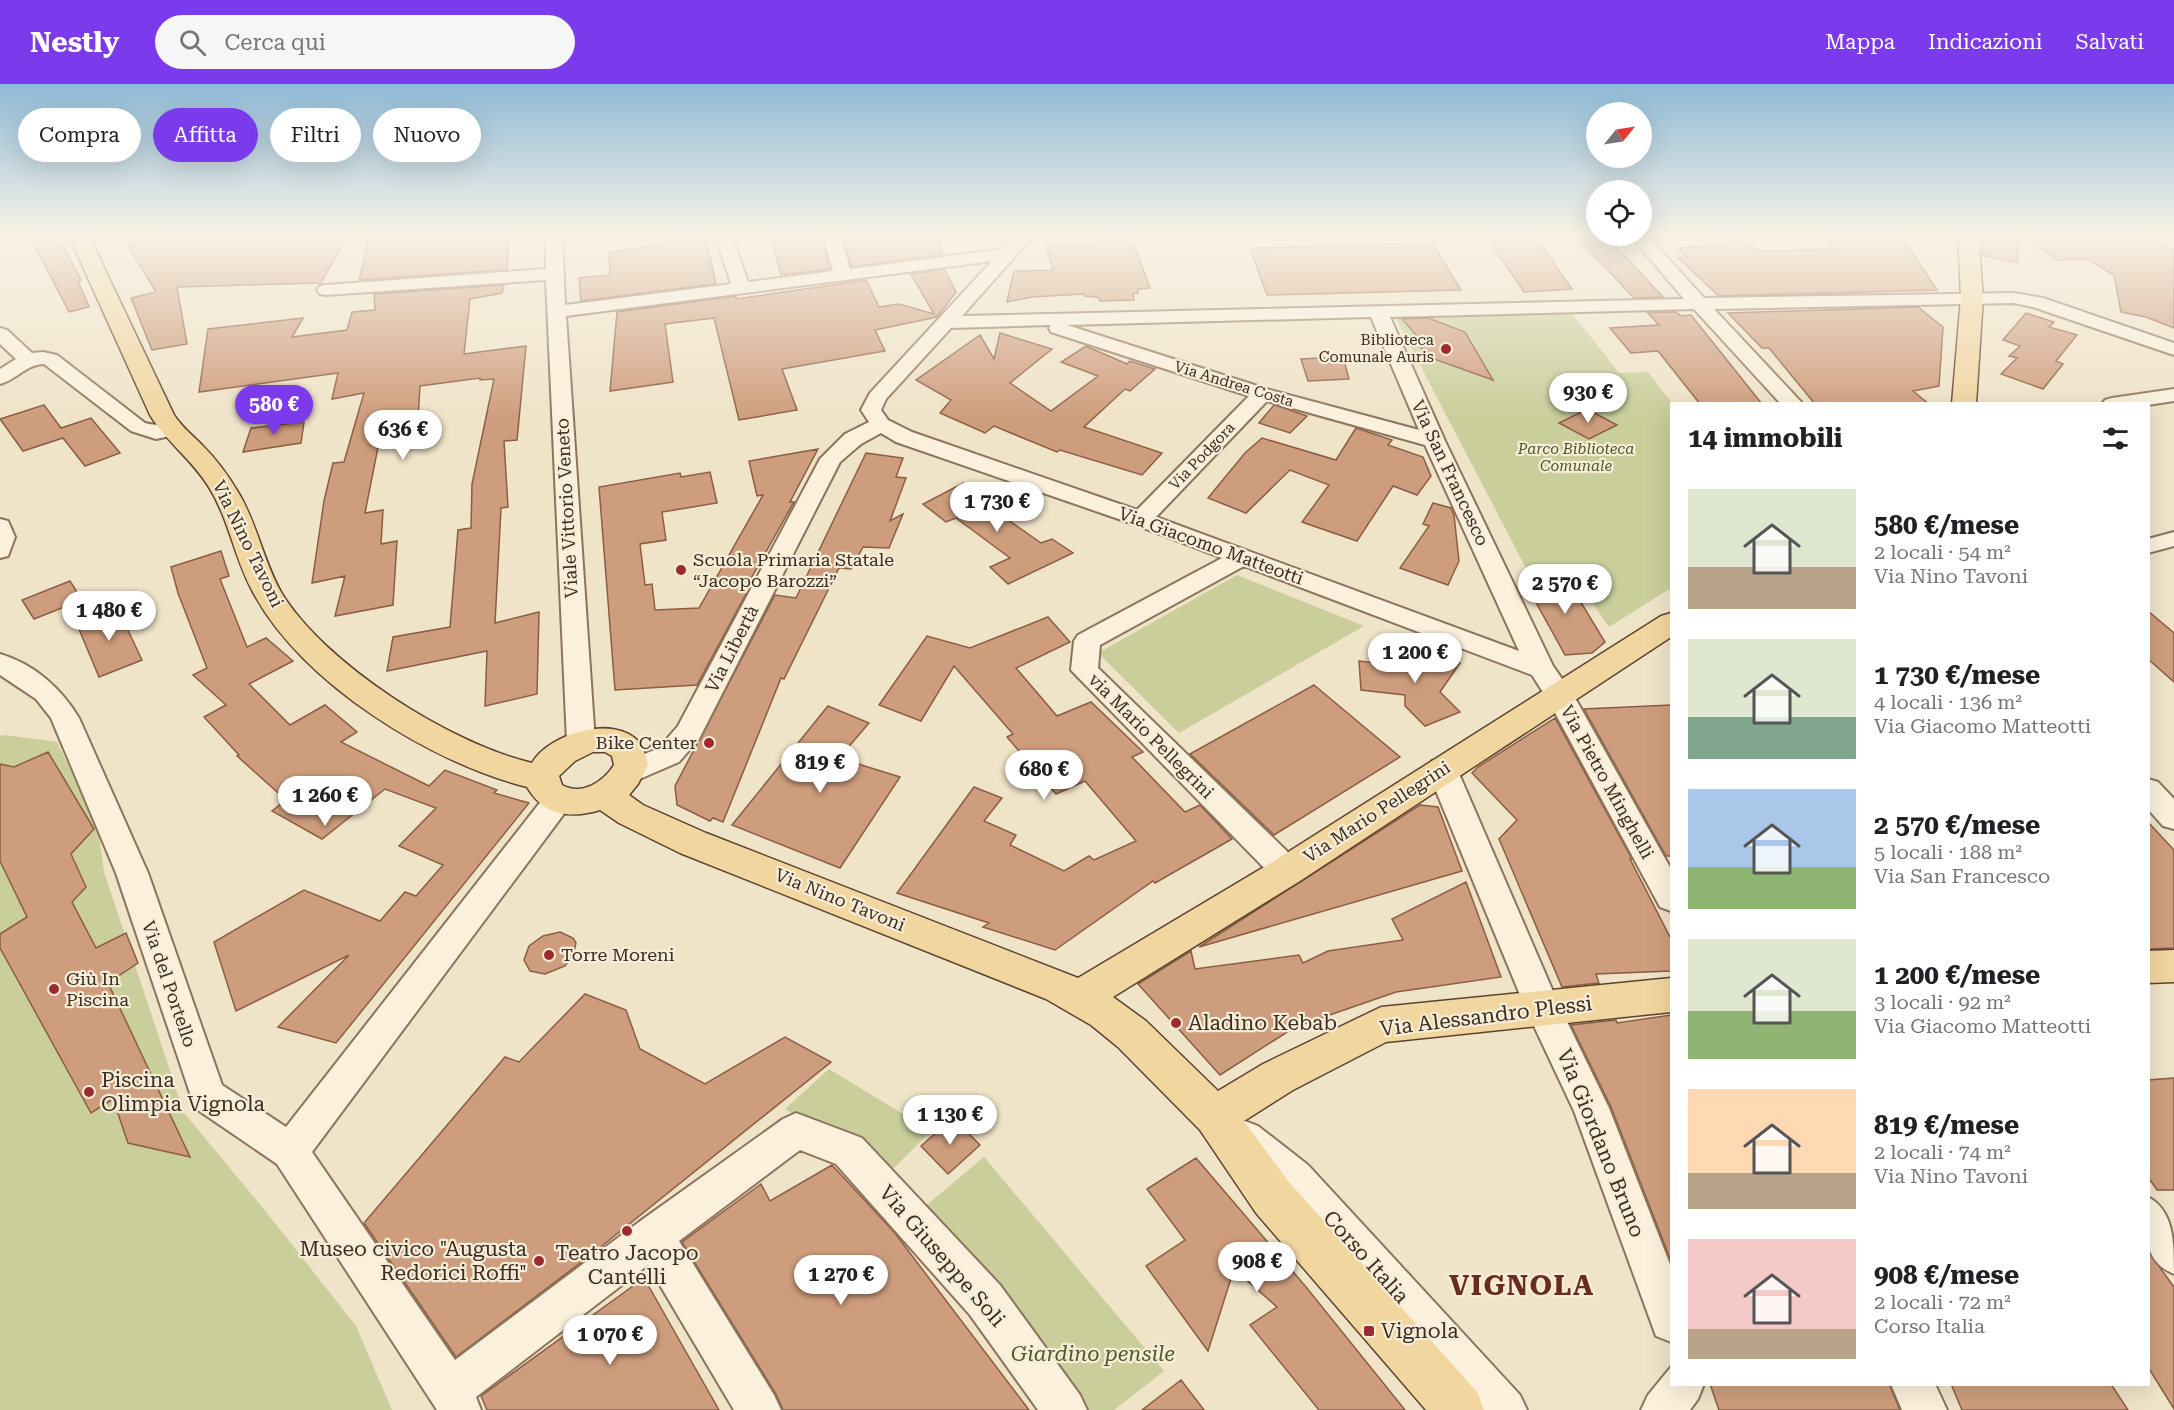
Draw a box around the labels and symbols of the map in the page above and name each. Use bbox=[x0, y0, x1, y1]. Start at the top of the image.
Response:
north arrow bbox=[1586, 102, 1652, 168]
place label: Biblioteca Comunale Auris bbox=[1319, 331, 1434, 366]
marker: Biblioteca Comunale Auris bbox=[1439, 342, 1453, 356]
street label: Via Andrea Costa bbox=[1172, 357, 1296, 411]
pin: 930 € bbox=[1546, 373, 1630, 424]
pin: 580 € bbox=[232, 385, 316, 436]
street label: Via San Francesco bbox=[1407, 396, 1493, 549]
pin: 636 € bbox=[361, 410, 445, 461]
street label: Viale Vittorio Veneto bbox=[551, 418, 582, 599]
street label: Via Podgora bbox=[1165, 419, 1239, 493]
park label: Parco Biblioteca Comunale bbox=[1517, 440, 1634, 475]
street label: Via Nino Tavoni bbox=[209, 477, 288, 611]
pin: 1 730 € bbox=[942, 482, 1052, 533]
street label: Via Giacomo Matteotti bbox=[1116, 502, 1307, 589]
place label: Scuola Primaria Statale “Jacopo Barozzi” bbox=[693, 549, 894, 591]
marker: Scuola Primaria Statale “Jacopo Barozzi” bbox=[674, 563, 688, 577]
pin: 2 570 € bbox=[1510, 564, 1620, 615]
pin: 1 480 € bbox=[54, 591, 164, 642]
street label: Via Libertà bbox=[701, 601, 763, 696]
pin: 1 200 € bbox=[1360, 633, 1470, 684]
street label: via Mario Pellegrini bbox=[1084, 669, 1219, 803]
street label: Via Pietro Minghelli bbox=[1556, 701, 1659, 862]
place label: Bike Center bbox=[596, 732, 697, 753]
marker: Bike Center bbox=[702, 736, 716, 750]
pin: 819 € bbox=[778, 743, 862, 794]
pin: 680 € bbox=[1002, 750, 1086, 801]
street label: Via Mario Pellegrini bbox=[1299, 756, 1454, 867]
pin: 1 260 € bbox=[270, 776, 380, 827]
street label: Via Nino Tavoni bbox=[772, 864, 909, 935]
street label: Via del Portello bbox=[138, 918, 201, 1050]
place label: Torre Moreni bbox=[561, 944, 675, 965]
marker: Torre Moreni bbox=[542, 948, 556, 962]
place label: Giù In Piscina bbox=[66, 968, 129, 1010]
marker: Giù In Piscina bbox=[47, 982, 61, 996]
street label: Via Alessandro Plessi bbox=[1378, 991, 1594, 1041]
place label: Aladino Kebab bbox=[1188, 1011, 1337, 1035]
marker: Aladino Kebab bbox=[1169, 1016, 1183, 1030]
street label: Via Giordano Bruno bbox=[1552, 1045, 1650, 1241]
place label: Piscina Olimpia Vignola bbox=[101, 1068, 265, 1116]
marker: Piscina Olimpia Vignola bbox=[82, 1085, 96, 1099]
pin: 1 130 € bbox=[895, 1095, 1005, 1146]
street label: Via Giuseppe Soli bbox=[874, 1180, 1010, 1332]
street label: Corso Italia bbox=[1318, 1206, 1414, 1309]
marker: Teatro Jacopo Cantelli bbox=[620, 1224, 634, 1238]
place label: Museo civico "Augusta Redorici Roffi" bbox=[300, 1237, 528, 1285]
place label: Teatro Jacopo Cantelli bbox=[555, 1241, 699, 1289]
pin: 908 € bbox=[1215, 1242, 1299, 1293]
marker: Museo civico "Augusta Redorici Roffi" bbox=[532, 1254, 546, 1268]
pin: 1 270 € bbox=[786, 1255, 896, 1306]
district label: VIGNOLA bbox=[1449, 1269, 1595, 1302]
pin: 1 070 € bbox=[555, 1315, 665, 1366]
place label: Vignola bbox=[1381, 1319, 1459, 1343]
marker: Vignola bbox=[1362, 1324, 1376, 1338]
park label: Giardino pensile bbox=[1011, 1342, 1175, 1366]

